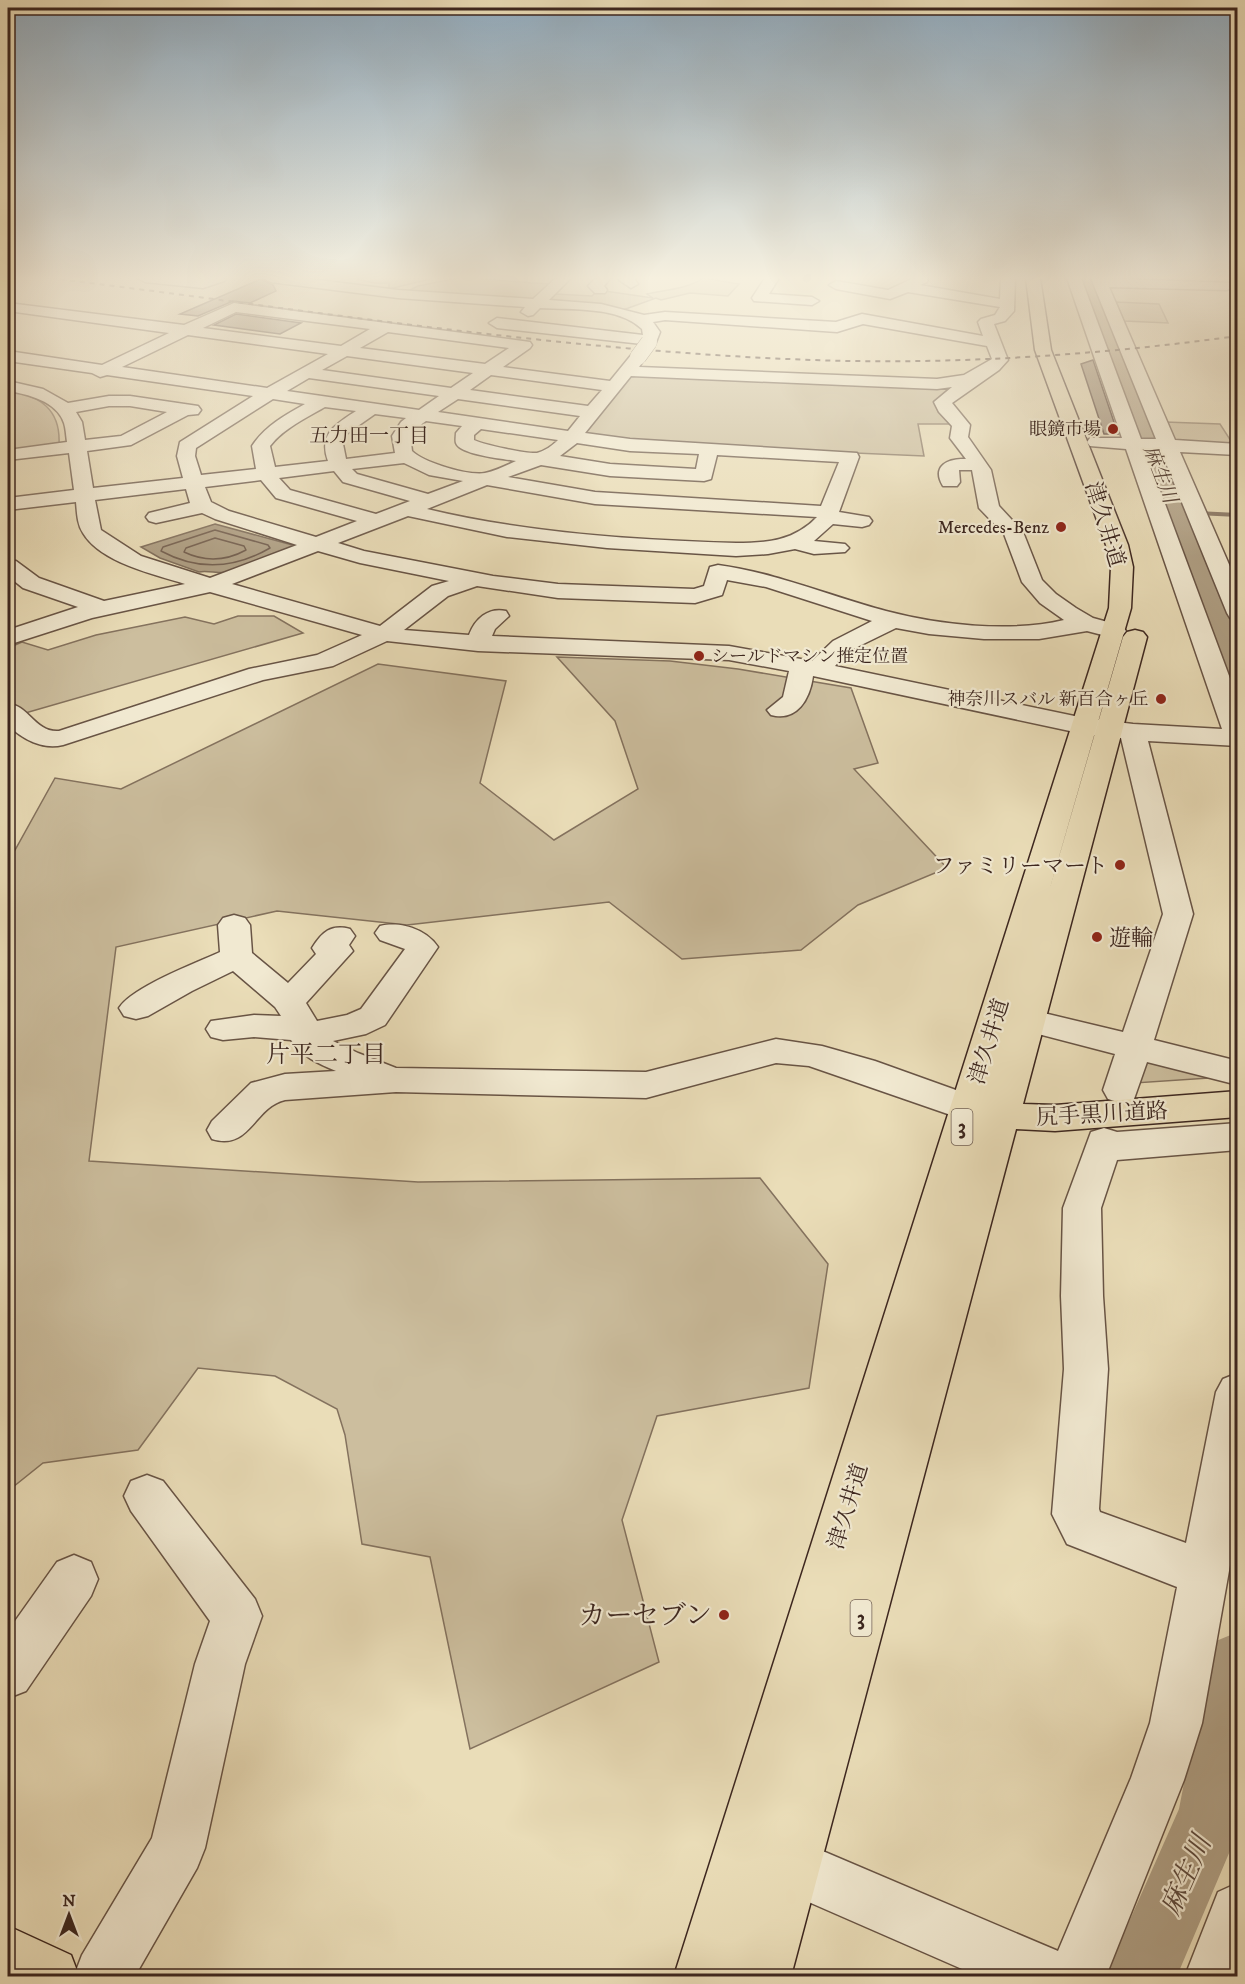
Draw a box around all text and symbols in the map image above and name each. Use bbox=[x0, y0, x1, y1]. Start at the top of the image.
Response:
place label: 眼鏡市場 bbox=[1029, 419, 1101, 441]
marker: 眼鏡市場 bbox=[1106, 422, 1120, 436]
district label: 五力田一丁目 bbox=[309, 424, 429, 449]
water label: 麻生川 bbox=[1137, 442, 1183, 509]
street label: 津久井道 bbox=[1079, 478, 1130, 570]
place label: Mercedes-Benz bbox=[938, 517, 1049, 539]
marker: Mercedes-Benz bbox=[1054, 520, 1068, 534]
place label: シールドマシン推定位置 bbox=[711, 646, 908, 668]
marker: シールドマシン推定位置 bbox=[692, 649, 706, 663]
place label: 神奈川スバル 新百合ヶ丘 bbox=[947, 689, 1149, 711]
marker: 神奈川スバル 新百合ヶ丘 bbox=[1154, 692, 1168, 706]
place label: ファミリーマート bbox=[932, 853, 1108, 880]
marker: ファミリーマート bbox=[1113, 858, 1127, 872]
place label: 遊輪 bbox=[1109, 925, 1153, 952]
marker: 遊輪 bbox=[1090, 930, 1104, 944]
street label: 津久井道 bbox=[964, 995, 1015, 1087]
district label: 片平二丁目 bbox=[266, 1040, 386, 1070]
street label: 尻手黒川道路 bbox=[1035, 1098, 1169, 1131]
road number: 3 bbox=[952, 1109, 972, 1145]
street label: 津久井道 bbox=[823, 1460, 874, 1552]
place label: カーセブン bbox=[579, 1599, 712, 1633]
road number: 3 bbox=[850, 1600, 872, 1636]
marker: カーセブン bbox=[717, 1608, 731, 1622]
water label: 麻生川 bbox=[1153, 1827, 1221, 1921]
north arrow bbox=[39, 1885, 99, 1945]
text: N bbox=[62, 1891, 76, 1911]

